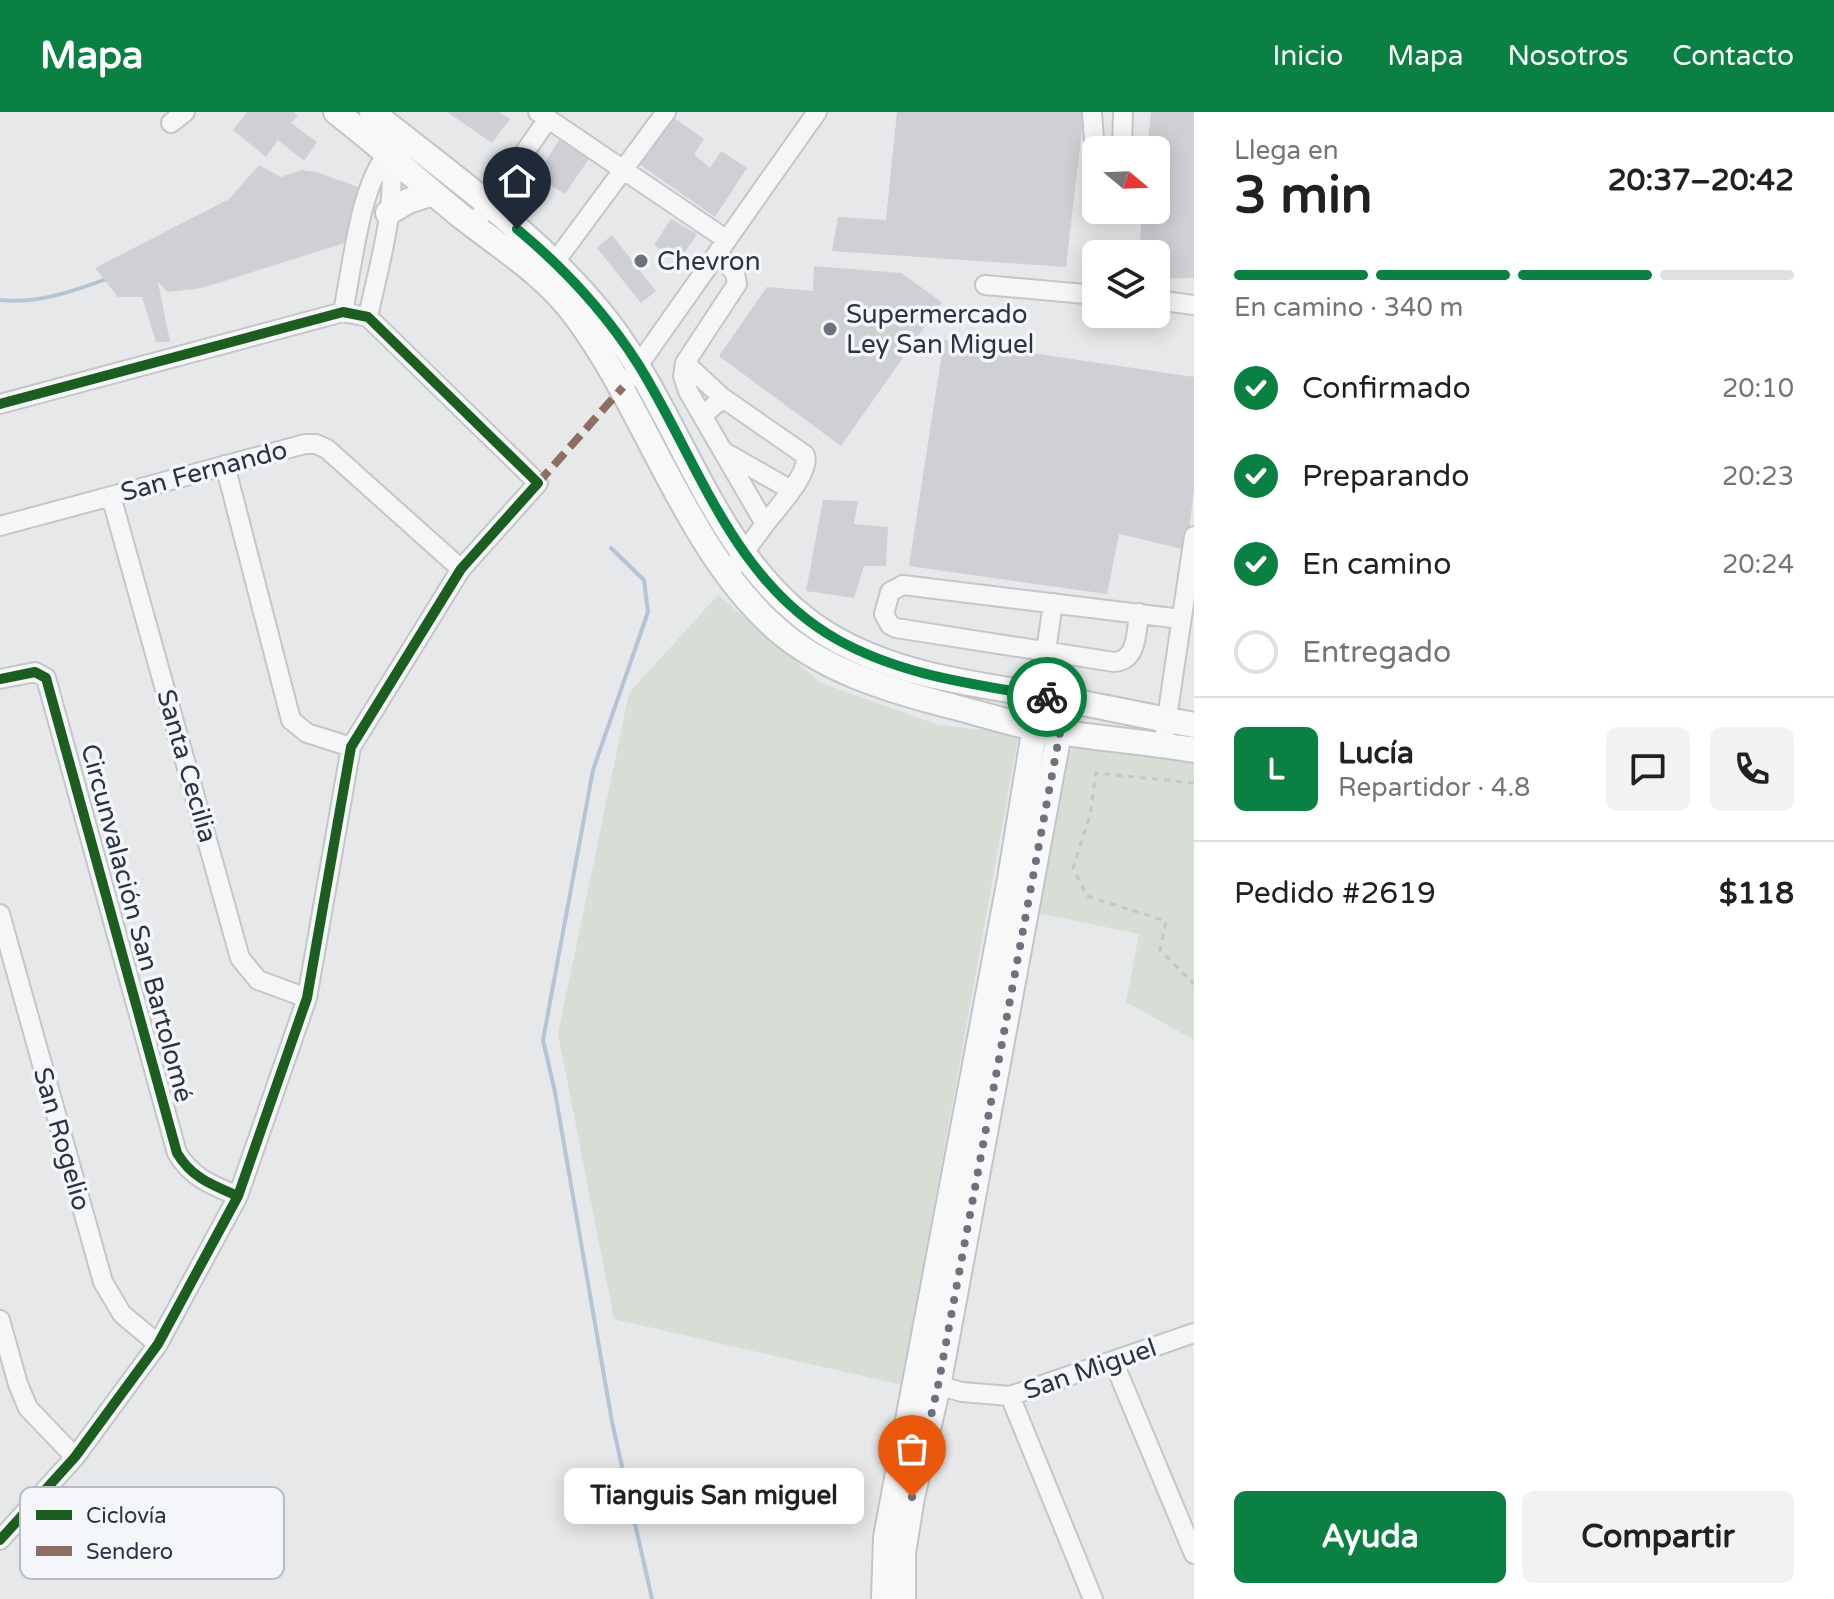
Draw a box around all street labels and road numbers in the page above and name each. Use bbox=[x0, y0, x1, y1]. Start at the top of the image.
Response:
street label: San Fernando bbox=[117, 434, 291, 508]
street label: Santa Cecilia bbox=[150, 686, 224, 846]
street label: Circunvalación San Bartolomé bbox=[74, 740, 200, 1106]
street label: San Rogelio bbox=[27, 1064, 97, 1214]
street label: San Miguel bbox=[1020, 1332, 1160, 1406]

